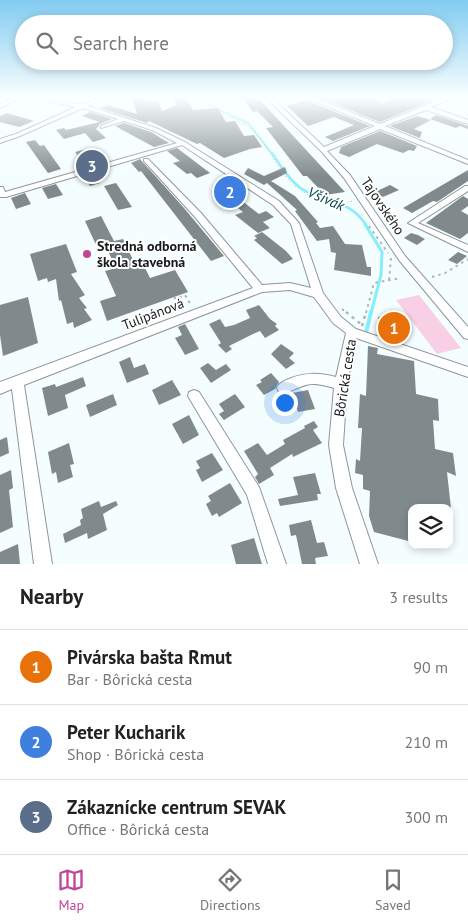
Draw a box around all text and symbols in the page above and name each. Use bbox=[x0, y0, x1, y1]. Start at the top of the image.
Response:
search box bbox=[15, 15, 453, 70]
icon: search bbox=[33, 29, 61, 57]
text: Search here bbox=[73, 31, 169, 55]
pin: 3 bbox=[76, 147, 108, 185]
pin: 2 bbox=[214, 173, 246, 211]
street label: Tajovského bbox=[357, 174, 409, 238]
water label: Všivák bbox=[305, 182, 349, 215]
place label: Stredná odborná škola stavebná bbox=[97, 237, 197, 271]
marker: Stredná odborná škola stavebná bbox=[81, 248, 93, 260]
street label: Tulipánová bbox=[119, 294, 187, 334]
pin: 1 bbox=[378, 309, 410, 347]
street label: Bôrická cesta bbox=[330, 338, 360, 418]
your location bbox=[272, 390, 298, 416]
map controls bbox=[408, 504, 453, 549]
button: layers bbox=[408, 504, 453, 549]
text: Nearby bbox=[20, 583, 83, 610]
text: 3 results bbox=[389, 587, 448, 607]
text: Pivárska bašta Rmut bbox=[67, 645, 232, 669]
text: 1 bbox=[31, 657, 41, 677]
text: 90 m bbox=[413, 657, 448, 677]
text: Bar · Bôrická cesta bbox=[67, 669, 192, 689]
text: Peter Kucharik bbox=[67, 720, 185, 744]
text: 2 bbox=[31, 732, 41, 752]
text: 210 m bbox=[405, 732, 448, 752]
text: Shop · Bôrická cesta bbox=[67, 744, 204, 764]
text: Zákaznícke centrum SEVAK bbox=[67, 795, 286, 819]
text: 3 bbox=[31, 807, 41, 827]
text: 300 m bbox=[405, 807, 448, 827]
text: Office · Bôrická cesta bbox=[67, 819, 209, 839]
tab: Map bbox=[57, 866, 85, 914]
tab: Directions bbox=[200, 866, 260, 914]
tab: Saved bbox=[375, 866, 411, 914]

